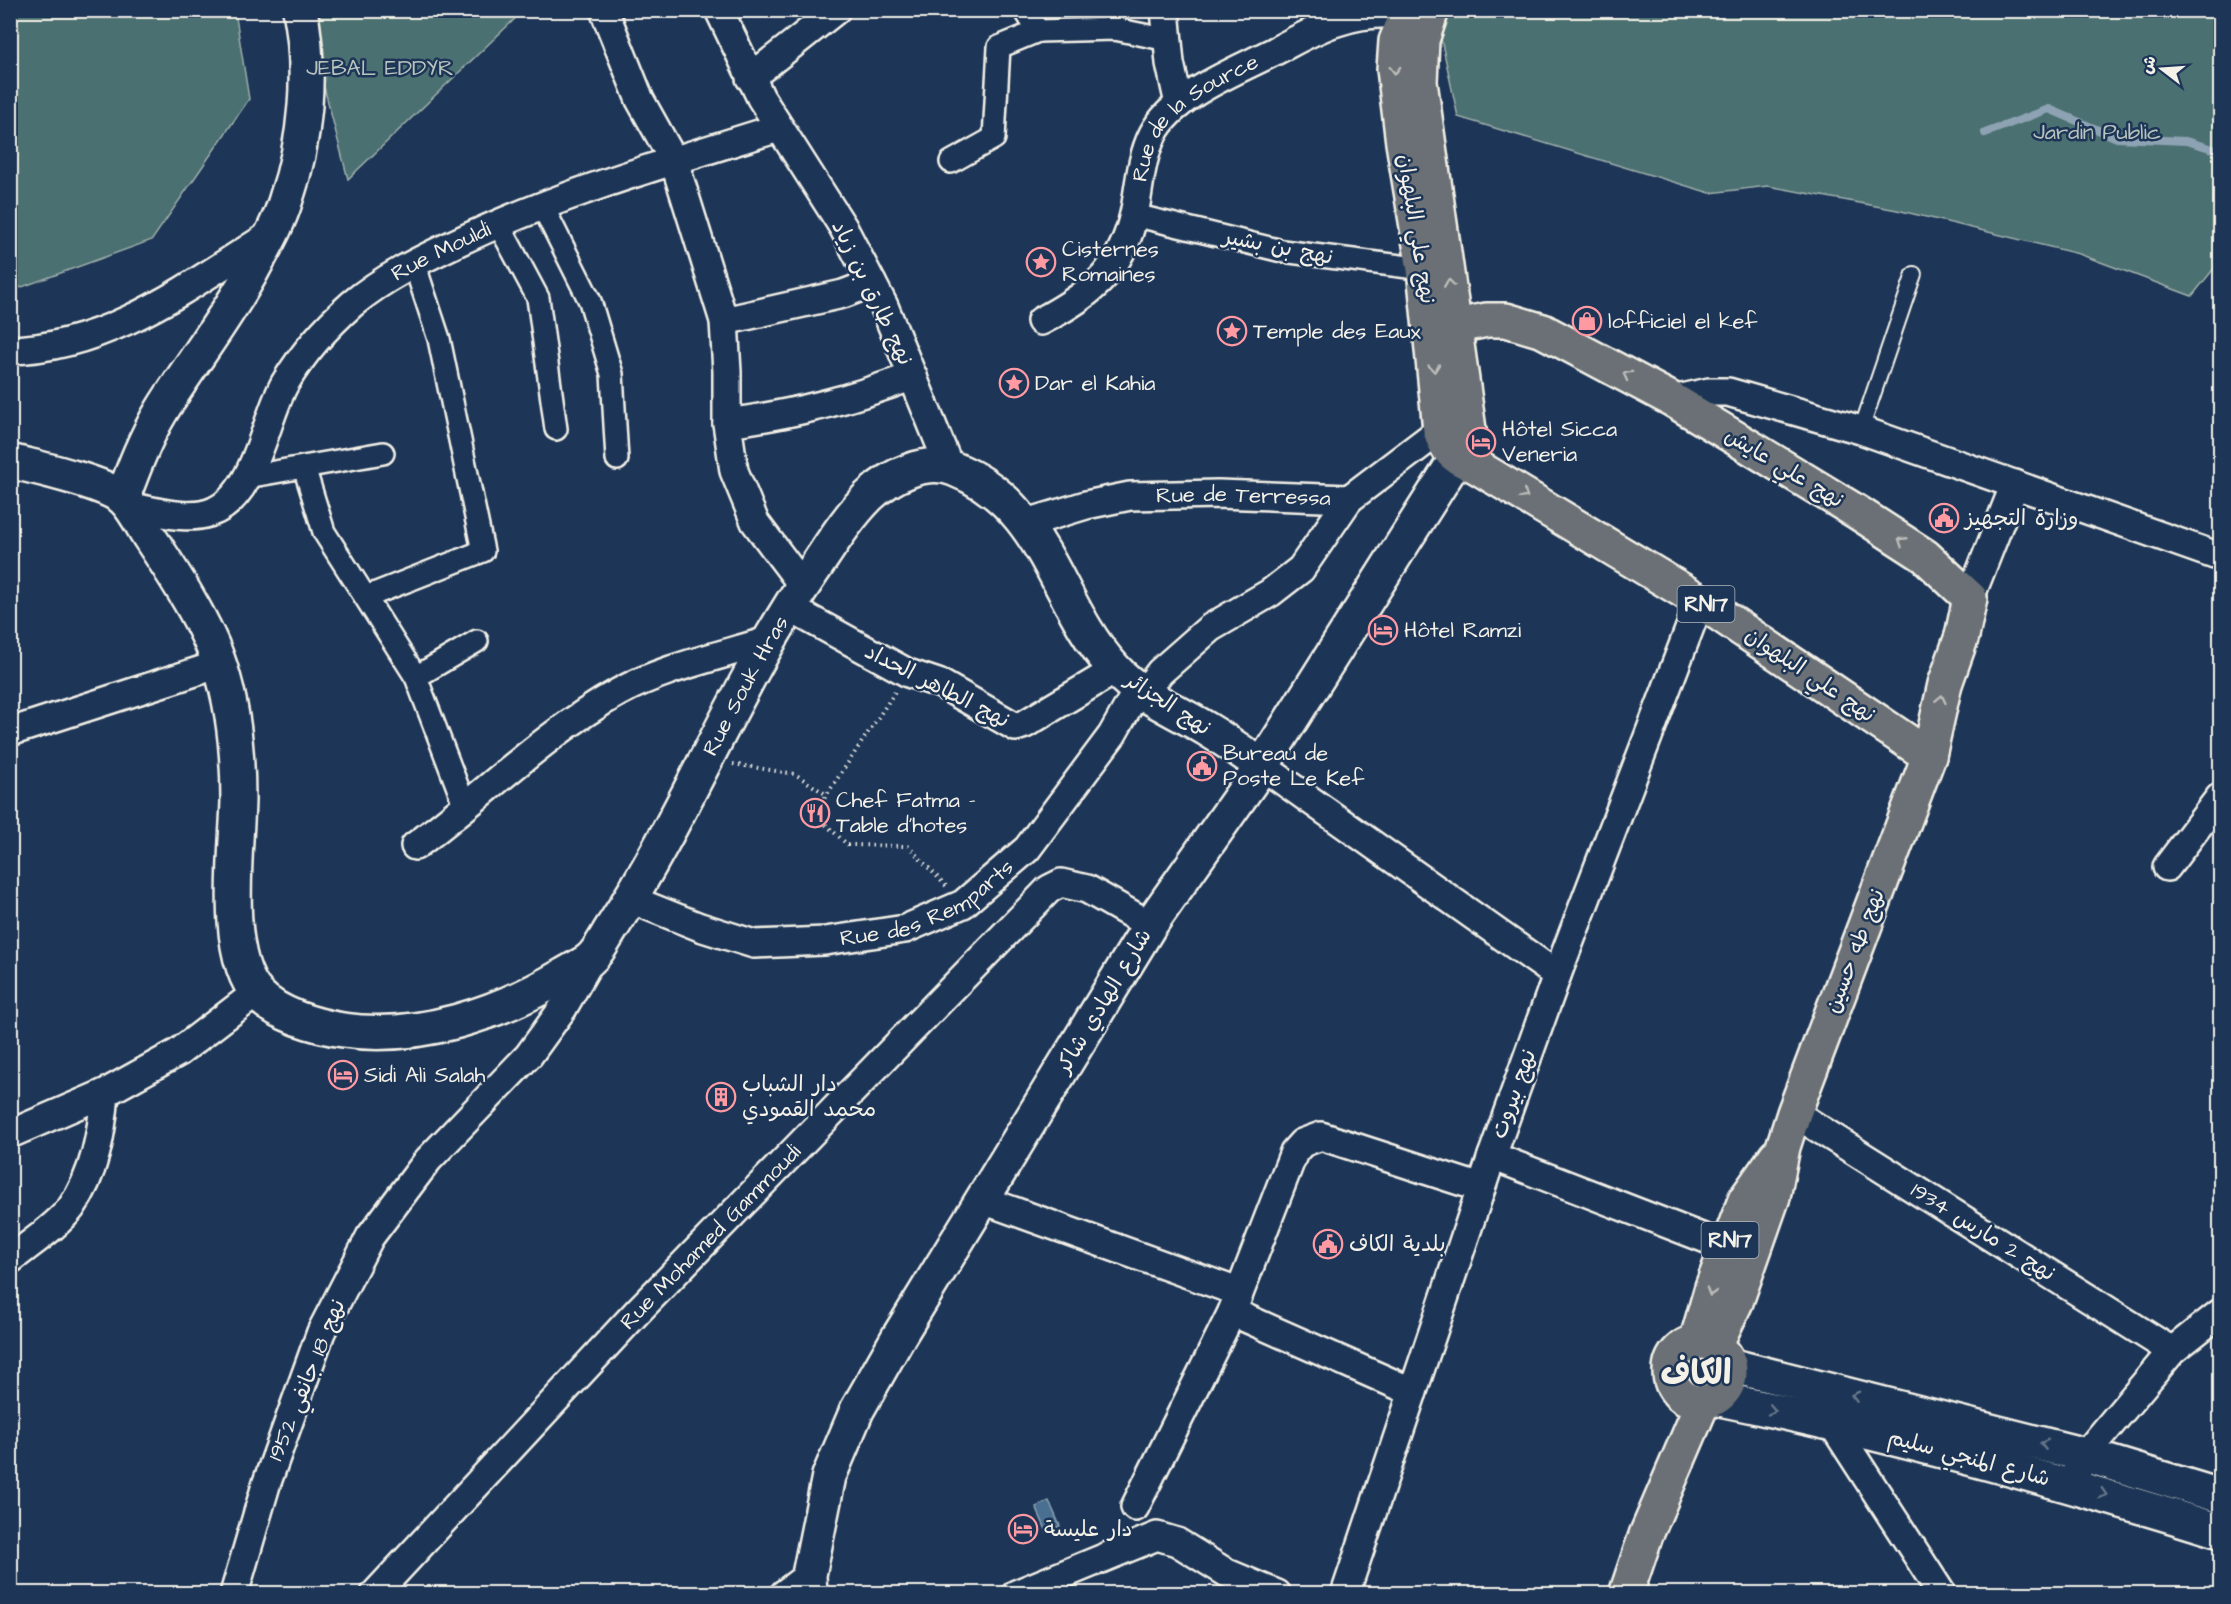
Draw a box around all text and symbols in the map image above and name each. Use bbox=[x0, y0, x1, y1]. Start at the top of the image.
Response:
north arrow bbox=[2132, 39, 2192, 99]
street label: Rue de la Source bbox=[1124, 46, 1263, 184]
park label: JEBAL EDDYR bbox=[306, 53, 454, 84]
text: ش bbox=[2136, 53, 2162, 77]
one-way arrow bbox=[1389, 66, 1401, 75]
park label: Jardin Public bbox=[2033, 117, 2161, 148]
street label: نهج علي البلهوان bbox=[1386, 152, 1443, 307]
street label: Rue Mouldi bbox=[385, 214, 496, 289]
street label: نهج طارق بن زياد bbox=[823, 215, 921, 371]
street label: نهج بن بشير bbox=[1218, 221, 1336, 273]
place label: Cisternes Romaines bbox=[1062, 234, 1159, 290]
place icon: Cisternes Romaines bbox=[1025, 246, 1057, 278]
one-way arrow bbox=[1444, 278, 1456, 287]
shop icon: lofficiel el kef bbox=[1571, 305, 1603, 337]
place label: lofficiel el kef bbox=[1608, 306, 1758, 337]
place icon: Temple des Eaux bbox=[1216, 315, 1248, 347]
place label: Temple des Eaux bbox=[1253, 316, 1422, 347]
one-way arrow bbox=[1427, 363, 1440, 372]
place icon: Dar el Kahia bbox=[998, 367, 1030, 399]
place label: Dar el Kahia bbox=[1035, 368, 1156, 399]
one-way arrow bbox=[1623, 371, 1633, 382]
place label: Hôtel Sicca Veneria bbox=[1502, 414, 1617, 470]
street label: نهج علي عايش bbox=[1717, 420, 1849, 518]
hotel icon: Hôtel Sicca Veneria bbox=[1465, 426, 1497, 458]
street label: Rue de Terressa bbox=[1156, 478, 1331, 514]
one-way arrow bbox=[1518, 488, 1528, 500]
public building icon: وزارة التجهيز bbox=[1928, 502, 1960, 534]
place label: وزارة التجهيز bbox=[1963, 503, 2078, 534]
one-way arrow bbox=[1897, 537, 1908, 548]
road number: RN17 bbox=[1678, 586, 1734, 622]
street label: Rue Souk Hras bbox=[695, 610, 796, 761]
hotel icon: Hôtel Ramzi bbox=[1367, 614, 1399, 646]
place label: Hôtel Ramzi bbox=[1404, 615, 1521, 646]
street label: نهج علي البلهوان bbox=[1737, 620, 1881, 733]
street label: نهج الطاهر الحداد bbox=[859, 636, 1015, 736]
street label: نهج الجزائر bbox=[1117, 664, 1217, 743]
one-way arrow bbox=[1934, 694, 1947, 704]
place label: Bureau de Poste Le Kef bbox=[1223, 738, 1365, 794]
public building icon: Bureau de Poste Le Kef bbox=[1186, 750, 1218, 782]
place label: Chef Fatma - Table d'hotes bbox=[836, 785, 976, 841]
restaurant icon: Chef Fatma - Table d'hotes bbox=[799, 797, 831, 829]
street label: Rue des Remparts bbox=[838, 852, 1020, 954]
street label: نهج طه حسين bbox=[1817, 884, 1893, 1018]
street label: شارع الهادي شاكر bbox=[1047, 923, 1159, 1081]
street label: نهج بيروت bbox=[1484, 1045, 1544, 1143]
hotel icon: Sidi Ali Salah bbox=[327, 1059, 359, 1091]
place label: Sidi Ali Salah bbox=[364, 1060, 486, 1091]
place label: دار الشباب محمد القمودي bbox=[742, 1069, 876, 1125]
building icon: دار الشباب محمد القمودي bbox=[705, 1081, 737, 1113]
street label: Rue Mohamed Gammoudi bbox=[613, 1137, 808, 1337]
street label: نهج 2 مارس 1934 bbox=[1905, 1175, 2061, 1289]
road number: RN17 bbox=[1702, 1222, 1758, 1258]
public building icon: بلدية الكاف bbox=[1312, 1228, 1344, 1260]
place label: بلدية الكاف bbox=[1349, 1229, 1446, 1260]
one-way arrow bbox=[1705, 1286, 1718, 1297]
street label: نهج 18 جانفي 1952 bbox=[260, 1294, 356, 1467]
district label: الكاف bbox=[1661, 1350, 1731, 1398]
one-way arrow bbox=[1850, 1391, 1860, 1404]
one-way arrow bbox=[1767, 1403, 1777, 1416]
street label: شارع المنجي سليم bbox=[1884, 1421, 2053, 1497]
one-way arrow bbox=[2039, 1439, 2049, 1452]
one-way arrow bbox=[2097, 1487, 2108, 1499]
hotel icon: دار عليسة bbox=[1007, 1513, 1039, 1545]
place label: دار عليسة bbox=[1044, 1514, 1132, 1545]

